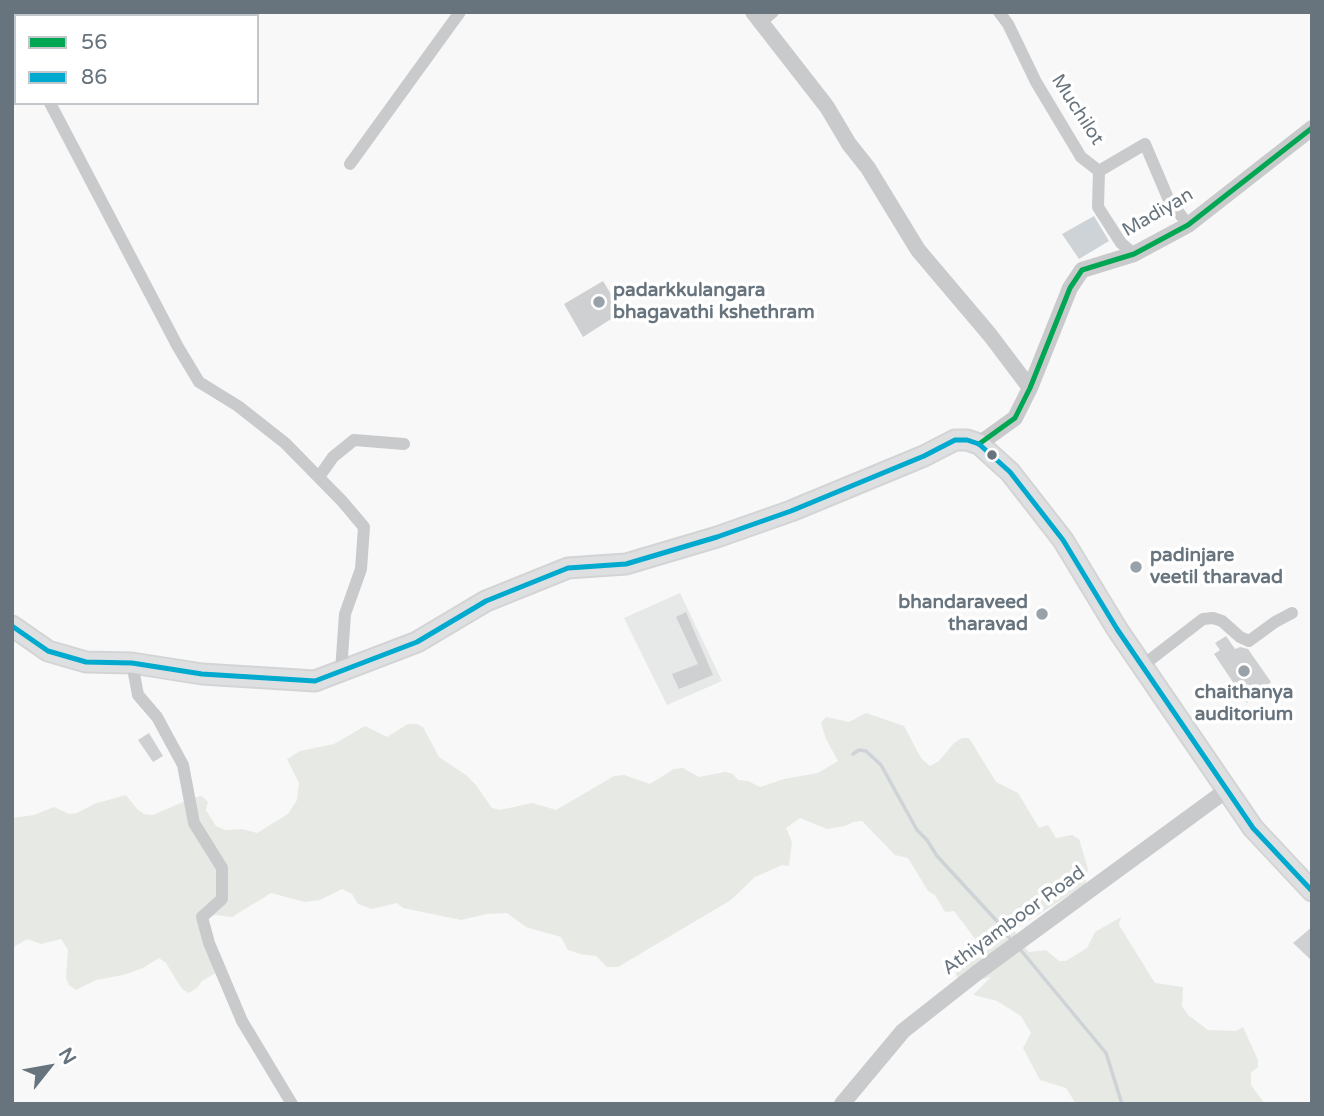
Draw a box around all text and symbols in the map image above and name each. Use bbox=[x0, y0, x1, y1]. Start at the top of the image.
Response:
legend bbox=[14, 14, 259, 105]
text: 56 bbox=[81, 30, 107, 55]
text: 86 bbox=[81, 65, 107, 90]
street label: Muchilot bbox=[1046, 70, 1108, 150]
street label: Madiyan bbox=[1118, 184, 1198, 242]
place label: padarkkulangara bhagavathi kshethram bbox=[613, 280, 815, 324]
marker: padarkkulangara bhagavathi kshethram bbox=[591, 294, 607, 310]
unlabelled marker bbox=[985, 448, 999, 462]
place label: padinjare veetil tharavad bbox=[1150, 545, 1283, 589]
marker: padinjare veetil tharavad bbox=[1128, 559, 1144, 575]
place label: bhandaraveed tharavad bbox=[898, 592, 1028, 636]
marker: bhandaraveed tharavad bbox=[1034, 606, 1050, 622]
marker: chaithanya auditorium bbox=[1236, 663, 1252, 679]
place label: chaithanya auditorium bbox=[1195, 682, 1293, 726]
street label: Athiyamboor Road bbox=[938, 862, 1090, 980]
north arrow bbox=[14, 1032, 84, 1102]
text: N bbox=[54, 1044, 80, 1068]

